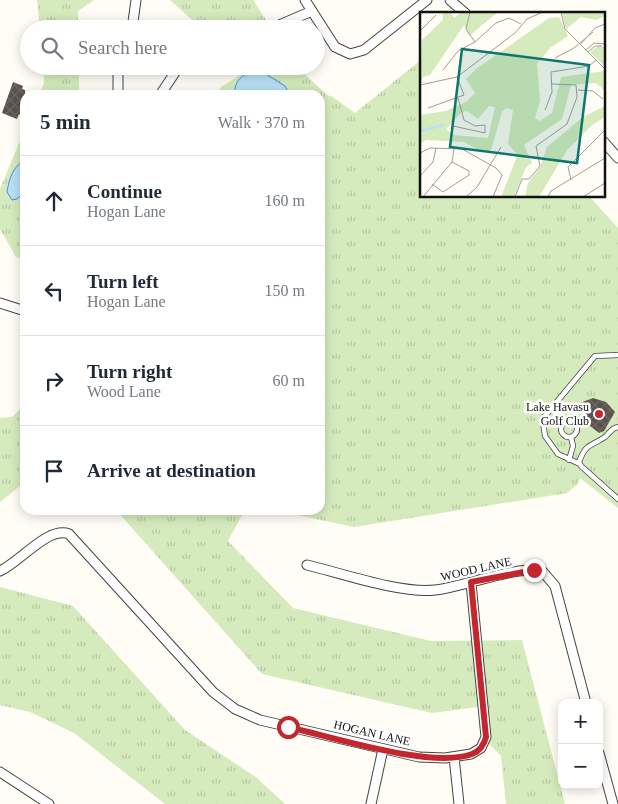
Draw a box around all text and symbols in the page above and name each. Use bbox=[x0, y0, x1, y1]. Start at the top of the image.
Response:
inset map bbox=[420, 12, 606, 198]
search box bbox=[20, 20, 325, 75]
icon: search bbox=[38, 34, 66, 62]
text: Search here bbox=[78, 37, 167, 58]
text: 5 min bbox=[40, 110, 91, 134]
text: Walk · 370 m bbox=[218, 114, 305, 131]
text: Continue bbox=[87, 181, 162, 202]
icon: ahead bbox=[40, 187, 68, 215]
text: 160 m bbox=[265, 192, 305, 209]
text: Hogan Lane bbox=[87, 203, 166, 220]
text: Turn left bbox=[87, 271, 159, 292]
icon: left bbox=[40, 277, 68, 305]
text: 150 m bbox=[265, 282, 305, 299]
text: Hogan Lane bbox=[87, 293, 166, 310]
text: Turn right bbox=[87, 361, 172, 382]
icon: right bbox=[40, 367, 68, 395]
text: 60 m bbox=[273, 372, 305, 389]
text: Wood Lane bbox=[87, 383, 161, 400]
place label: Lake Havasu Golf Club bbox=[526, 400, 589, 428]
marker: Lake Havasu Golf Club bbox=[593, 408, 605, 420]
icon: arrive bbox=[40, 457, 68, 485]
text: Arrive at destination bbox=[87, 460, 256, 481]
street label: WOOD LANE bbox=[439, 554, 513, 584]
route end bbox=[523, 559, 546, 582]
map controls bbox=[558, 699, 603, 789]
button: + bbox=[558, 699, 603, 744]
route start bbox=[277, 716, 300, 739]
street label: HOGAN LANE bbox=[332, 717, 412, 749]
button: − bbox=[558, 744, 603, 789]

